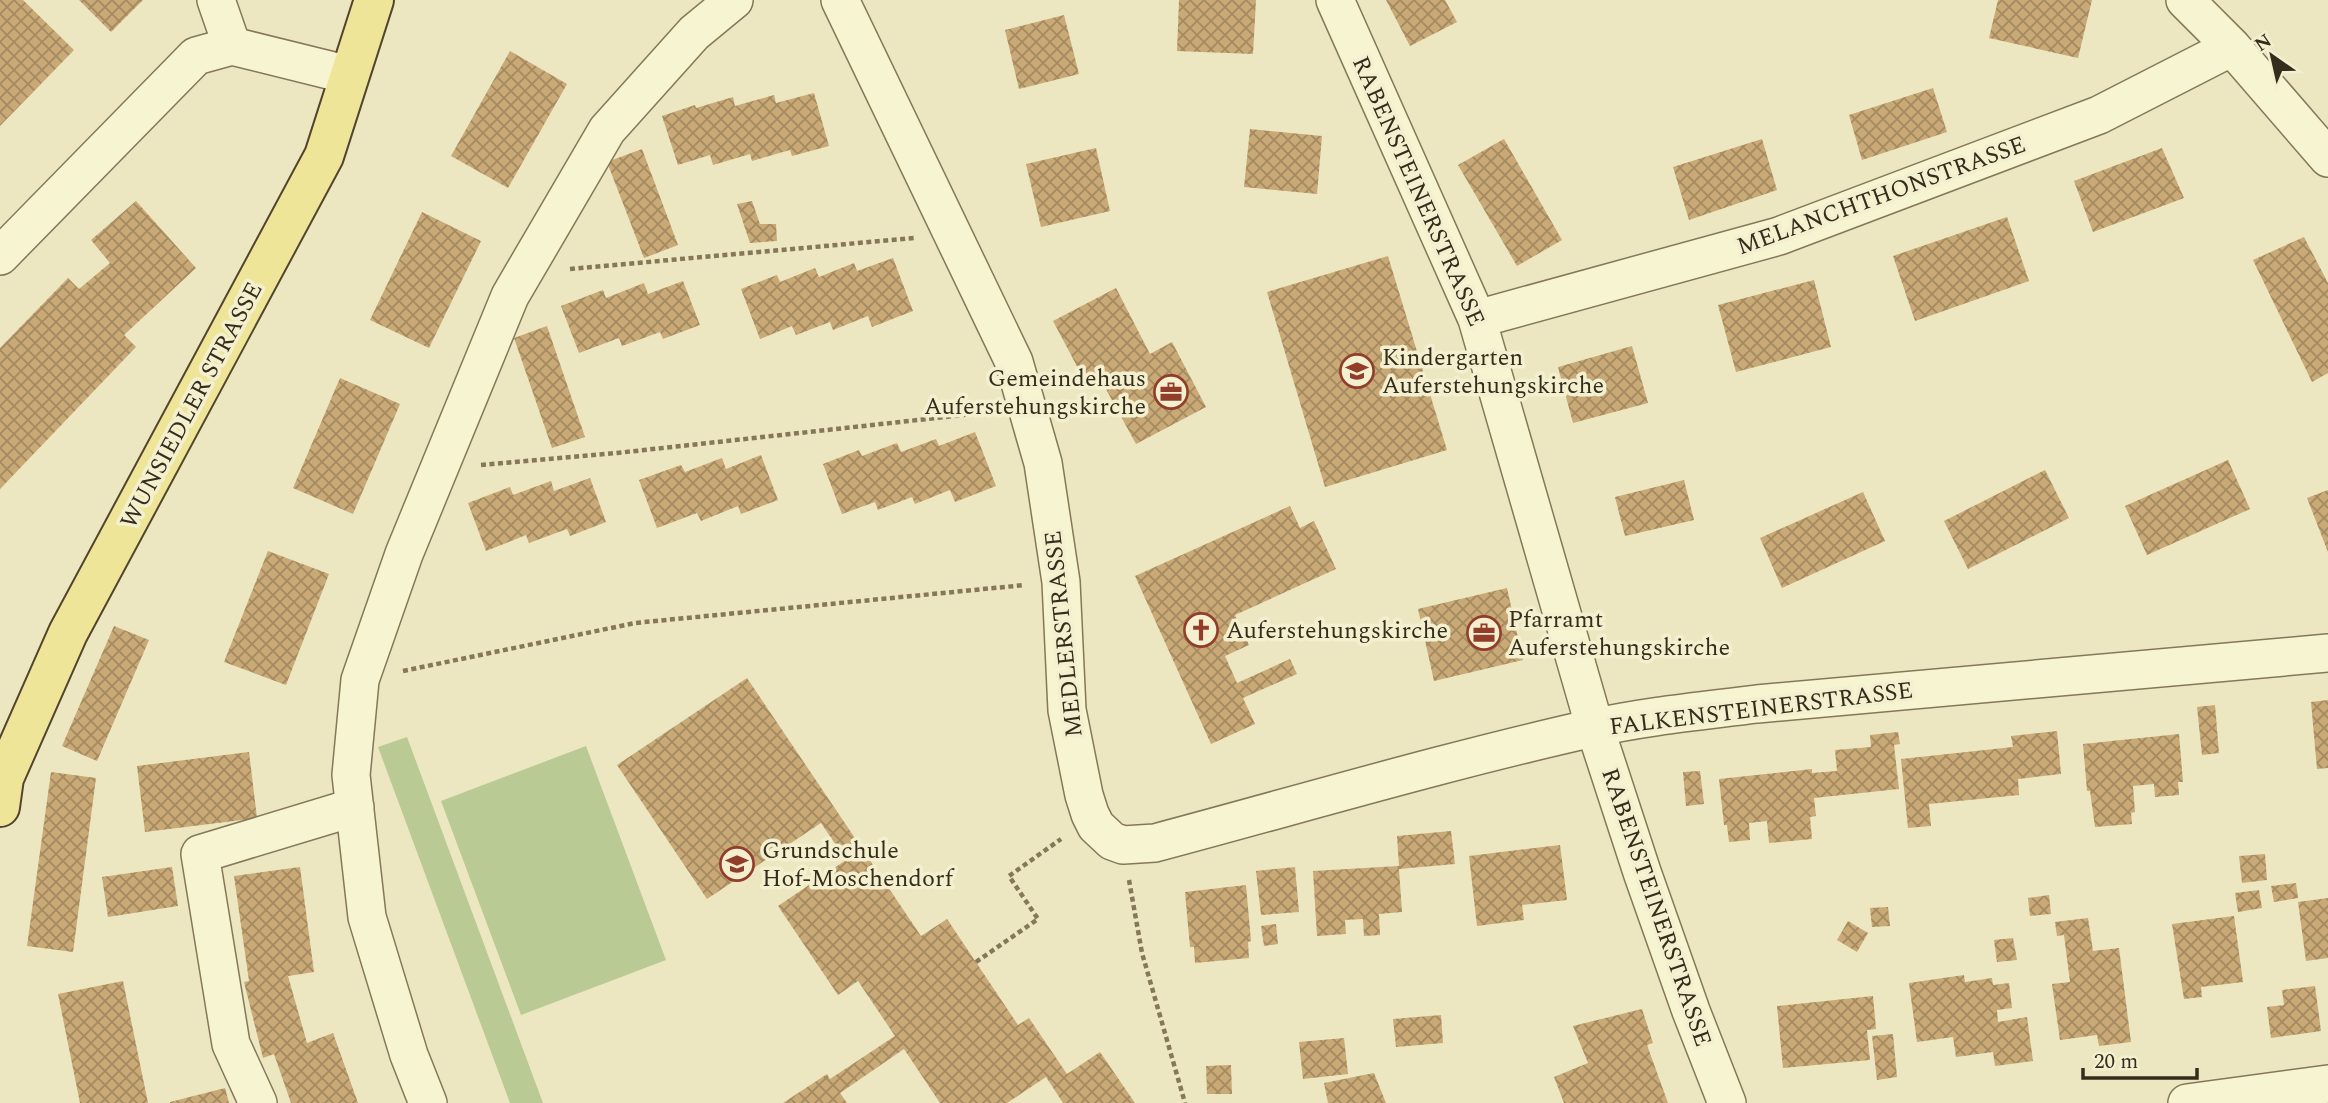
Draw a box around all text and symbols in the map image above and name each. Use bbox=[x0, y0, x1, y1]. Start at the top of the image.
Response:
north arrow bbox=[2237, 21, 2307, 91]
text: N bbox=[2249, 27, 2278, 60]
street label: RABENSTEINERSTRASSE bbox=[1342, 50, 1494, 332]
street label: MELANCHTHONSTRASSE bbox=[1732, 127, 2031, 265]
street label: WUNSIEDLER STRASSE bbox=[111, 276, 272, 535]
place label: Kindergarten Auferstehungskirche bbox=[1382, 340, 1604, 404]
school or university icon: Kindergarten Auferstehungskirche bbox=[1338, 352, 1376, 390]
place label: Gemeindehaus Auferstehungskirche bbox=[924, 361, 1146, 425]
office icon: Gemeindehaus Auferstehungskirche bbox=[1152, 373, 1190, 411]
street label: MEDLERSTRASSE bbox=[1035, 529, 1093, 739]
place label: Pfarramt Auferstehungskirche bbox=[1508, 602, 1730, 666]
church icon: Auferstehungskirche bbox=[1182, 611, 1220, 649]
place label: Auferstehungskirche bbox=[1226, 613, 1448, 649]
office icon: Pfarramt Auferstehungskirche bbox=[1465, 614, 1503, 652]
street label: FALKENSTEINERSTRASSE bbox=[1607, 672, 1915, 745]
street label: RABENSTEINERSTRASSE bbox=[1591, 763, 1721, 1052]
place label: Grundschule Hof-Moschendorf bbox=[762, 833, 955, 897]
school or university icon: Grundschule Hof-Moschendorf bbox=[718, 845, 756, 883]
scale bar bbox=[2083, 1036, 2197, 1080]
text: 20 m bbox=[2094, 1046, 2138, 1078]

